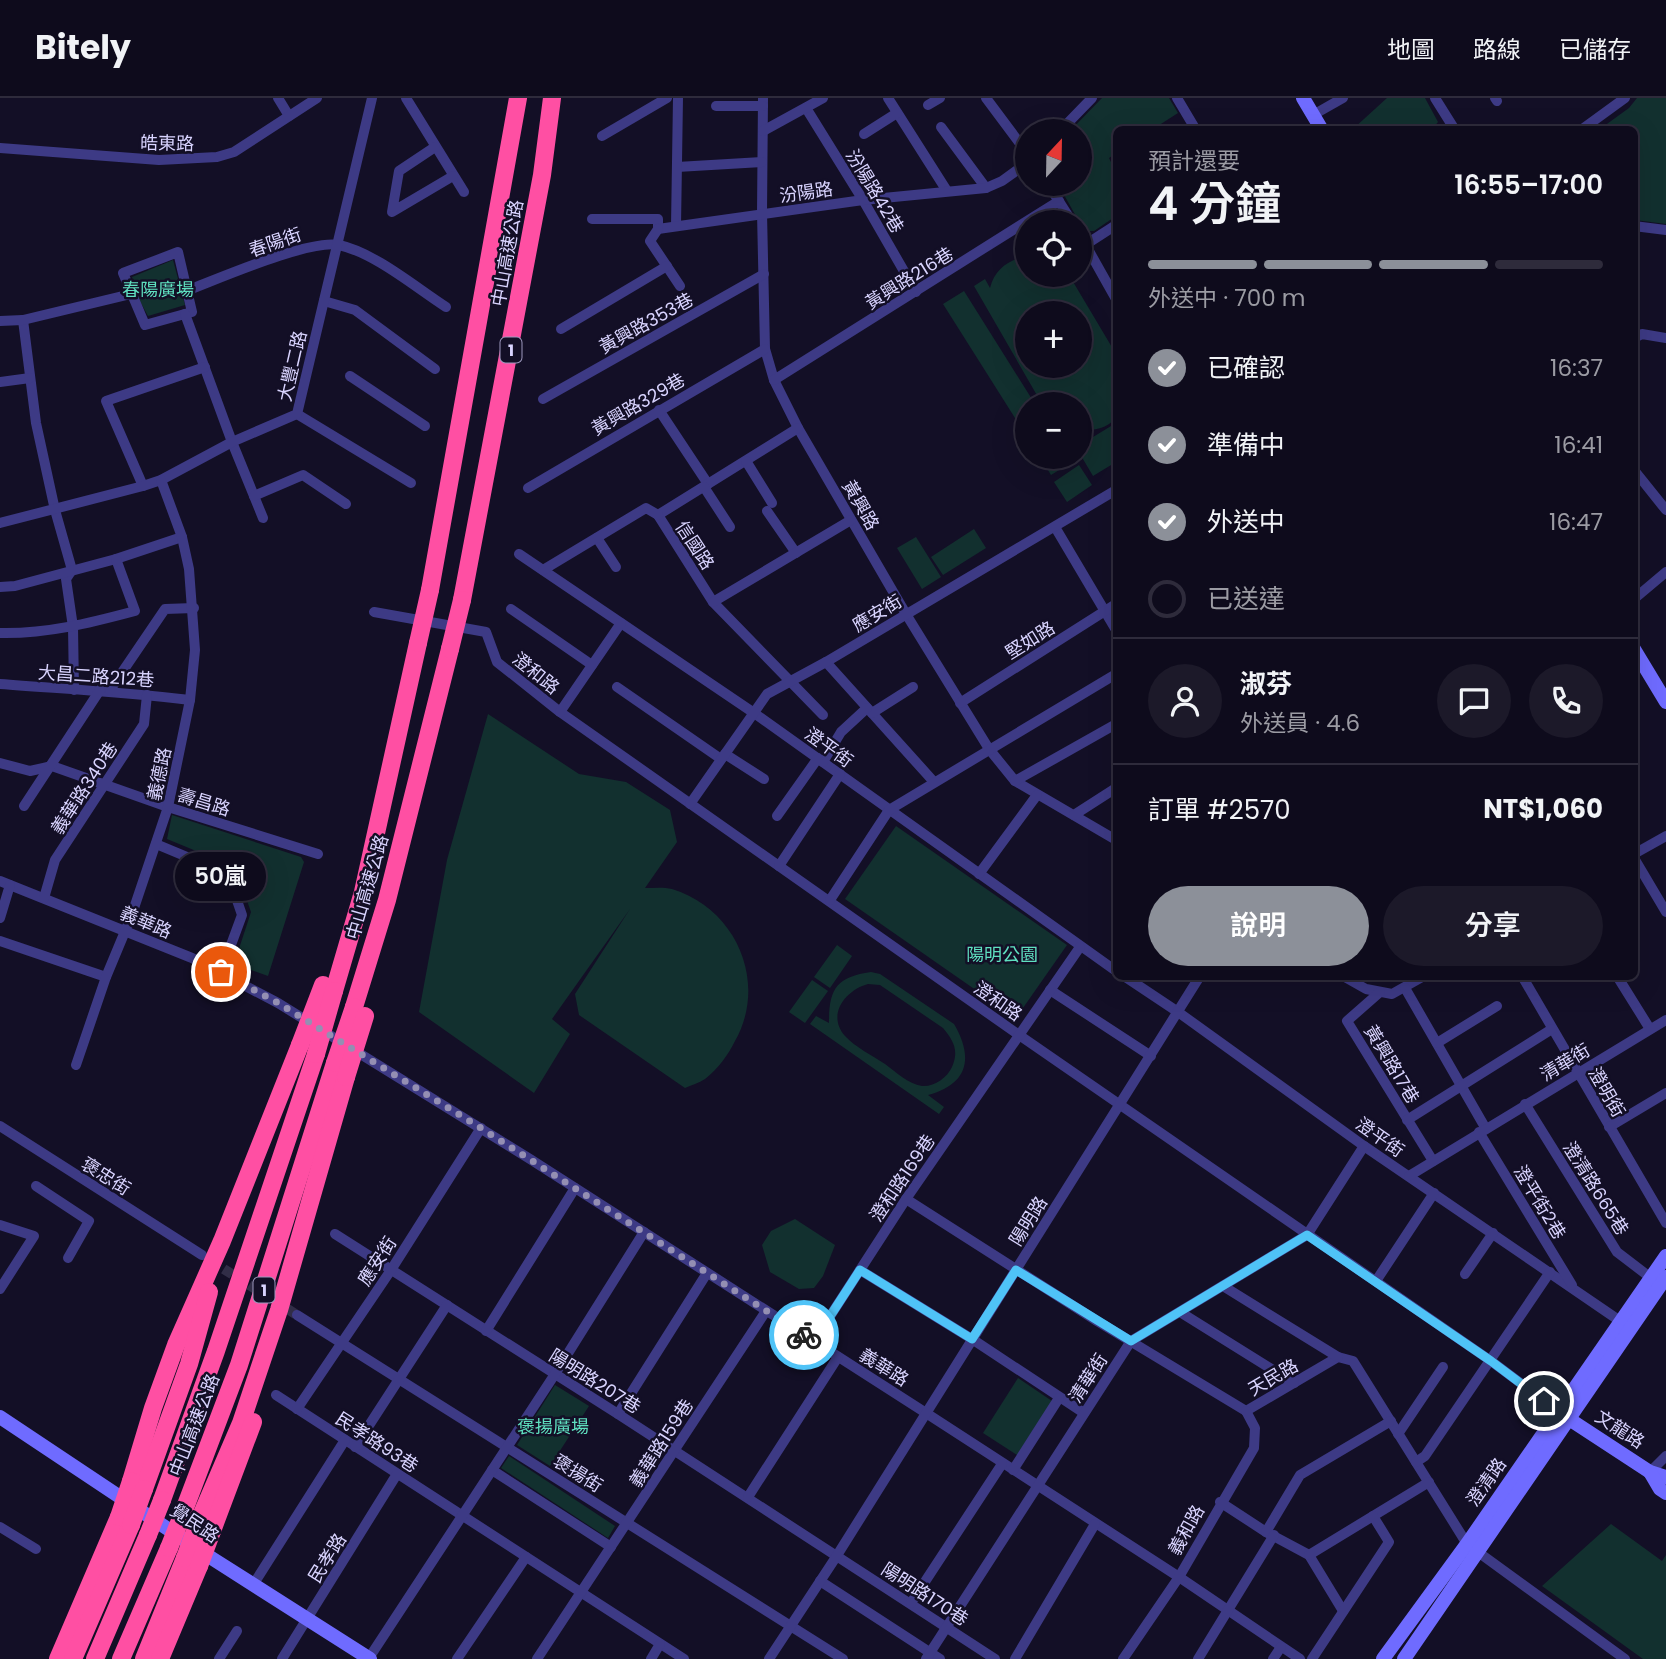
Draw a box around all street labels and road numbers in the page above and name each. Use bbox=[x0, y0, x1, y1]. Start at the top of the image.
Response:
street label: 皓東路 bbox=[140, 130, 194, 156]
street label: 汾陽路42巷 bbox=[840, 144, 910, 238]
street label: 汾陽路 bbox=[778, 176, 834, 208]
street label: 中山高速公路 bbox=[485, 198, 529, 308]
street label: 春陽街 bbox=[245, 221, 305, 263]
street label: 黃興路216巷 bbox=[860, 241, 958, 315]
street label: 黃興路353巷 bbox=[594, 287, 698, 359]
street label: 大豐二路 bbox=[272, 328, 312, 404]
road number: 1 bbox=[500, 338, 522, 362]
street label: 黃興路329巷 bbox=[587, 367, 689, 441]
street label: 黃興路 bbox=[837, 475, 885, 535]
street label: 信國路 bbox=[670, 516, 720, 574]
street label: 應安街 bbox=[847, 588, 907, 638]
street label: 堅如路 bbox=[1000, 615, 1060, 665]
street label: 澄和路 bbox=[507, 646, 565, 700]
street label: 大昌二路212巷 bbox=[37, 659, 155, 693]
street label: 澄平街 bbox=[800, 721, 858, 773]
street label: 義華路340巷 bbox=[45, 737, 123, 839]
street label: 義德路 bbox=[141, 745, 177, 803]
street label: 壽昌路 bbox=[175, 782, 233, 822]
street label: 中山高速公路 bbox=[340, 832, 394, 942]
street label: 義華路 bbox=[116, 900, 176, 944]
street label: 澄和路 bbox=[969, 975, 1027, 1027]
street label: 黃興路17巷 bbox=[1359, 1020, 1425, 1108]
street label: 清華街 bbox=[1535, 1037, 1595, 1087]
street label: 澄明街 bbox=[1583, 1062, 1631, 1122]
street label: 澄平街 bbox=[1351, 1111, 1409, 1163]
street label: 澄和路169巷 bbox=[864, 1129, 940, 1227]
street label: 澄清路665巷 bbox=[1557, 1136, 1635, 1240]
street label: 褒忠街 bbox=[76, 1151, 136, 1201]
street label: 澄平街2巷 bbox=[1508, 1160, 1572, 1244]
street label: 陽明路 bbox=[1003, 1191, 1053, 1251]
street label: 應安街 bbox=[352, 1232, 402, 1290]
road number: 1 bbox=[254, 1278, 274, 1302]
street label: 義華路 bbox=[854, 1342, 914, 1392]
street label: 陽明路207巷 bbox=[544, 1343, 646, 1419]
street label: 清華街 bbox=[1063, 1349, 1113, 1407]
street label: 天民路 bbox=[1243, 1353, 1303, 1401]
street label: 中山高速公路 bbox=[163, 1370, 225, 1480]
street label: 義華路159巷 bbox=[623, 1394, 699, 1492]
street label: 文龍路 bbox=[1591, 1404, 1649, 1454]
street label: 民孝路93巷 bbox=[331, 1406, 423, 1478]
street label: 褒揚街 bbox=[548, 1448, 608, 1498]
street label: 澄清路 bbox=[1460, 1453, 1512, 1511]
street label: 覺民路 bbox=[166, 1498, 224, 1548]
street label: 義和路 bbox=[1162, 1500, 1210, 1560]
street label: 民孝路 bbox=[302, 1528, 352, 1588]
street label: 陽明路170巷 bbox=[877, 1557, 973, 1631]

